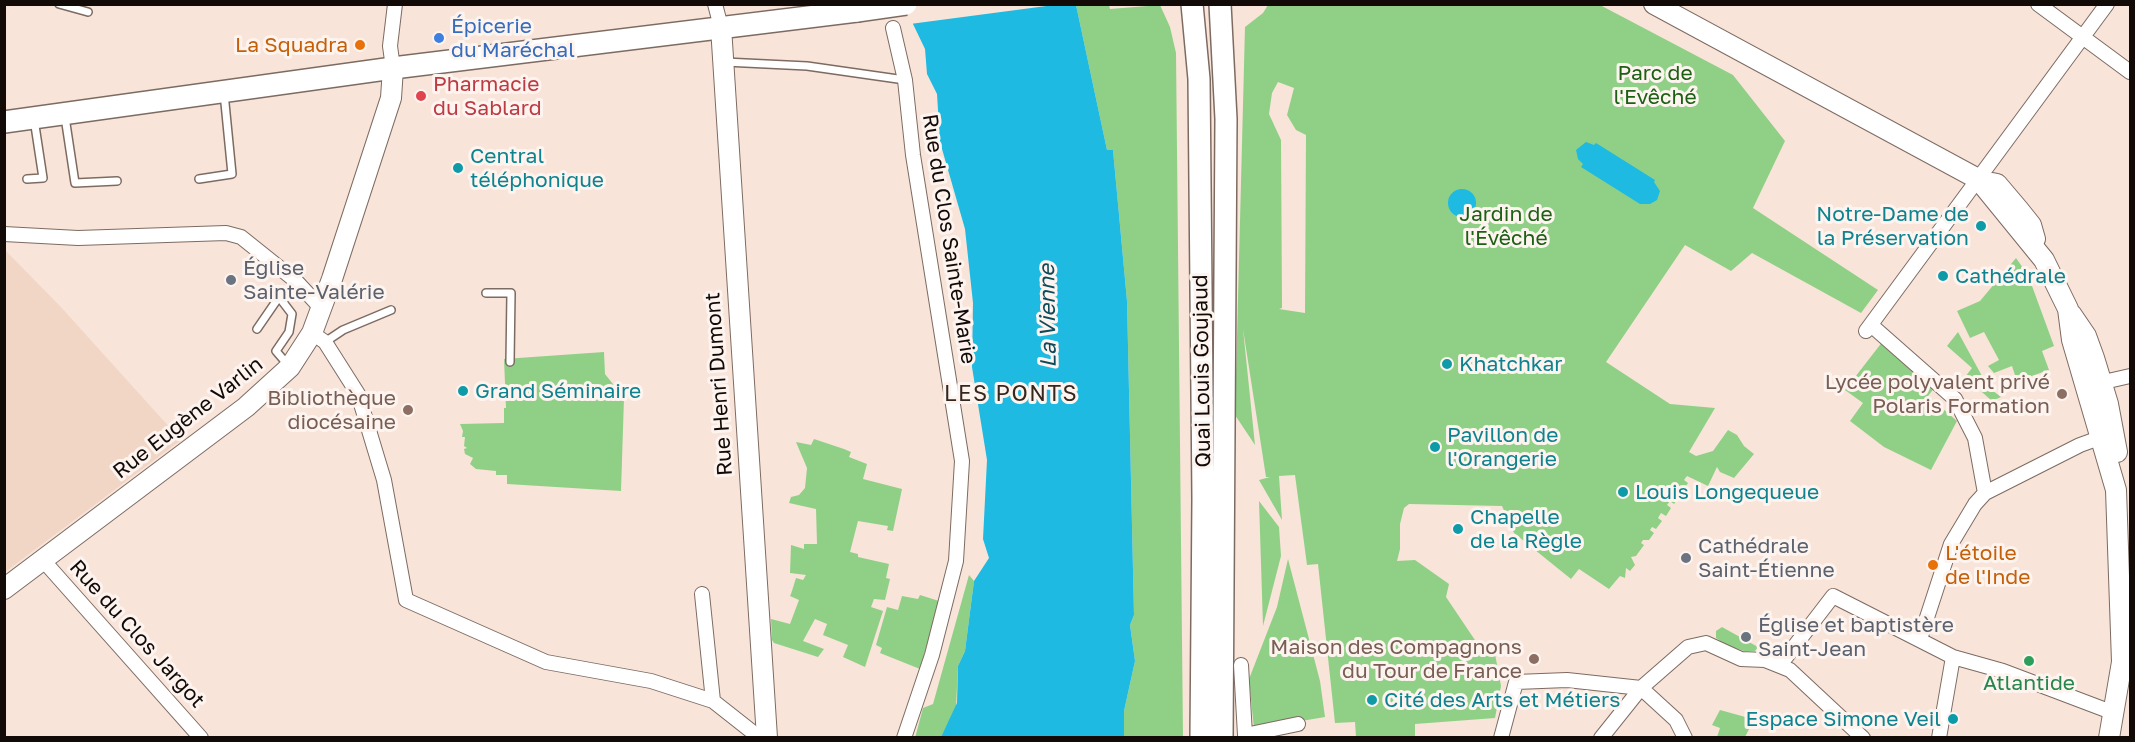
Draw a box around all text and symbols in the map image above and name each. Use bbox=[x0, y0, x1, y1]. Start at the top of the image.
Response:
place label: Épicerie du Maréchal bbox=[451, 13, 575, 63]
marker: Épicerie du Maréchal bbox=[432, 31, 446, 45]
place label: La Squadra bbox=[235, 32, 348, 58]
marker: La Squadra bbox=[353, 38, 367, 52]
park label: Parc de l'Evêché bbox=[1613, 60, 1697, 110]
place label: Pharmacie du Sablard bbox=[433, 71, 542, 121]
marker: Pharmacie du Sablard bbox=[414, 89, 428, 103]
street label: Rue du Clos Sainte-Marie bbox=[917, 112, 981, 366]
place label: Central téléphonique bbox=[470, 143, 604, 193]
marker: Central téléphonique bbox=[451, 161, 465, 175]
park label: Jardin de l'Évêché bbox=[1459, 201, 1553, 251]
place label: Notre-Dame de la Préservation bbox=[1816, 201, 1969, 251]
marker: Notre-Dame de la Préservation bbox=[1974, 219, 1988, 233]
place label: Église Sainte-Valérie bbox=[243, 255, 385, 305]
place label: Cathédrale bbox=[1955, 263, 2066, 289]
water label: La Vienne bbox=[1034, 264, 1062, 368]
marker: Cathédrale bbox=[1936, 269, 1950, 283]
marker: Église Sainte-Valérie bbox=[224, 273, 238, 287]
street label: Quai Louis Goujaud bbox=[1188, 274, 1216, 468]
street label: Rue Henri Dumont bbox=[700, 291, 738, 477]
place label: Khatchkar bbox=[1459, 351, 1563, 377]
street label: Rue Eugène Varlin bbox=[108, 352, 268, 484]
marker: Khatchkar bbox=[1440, 357, 1454, 371]
place label: Lycée polyvalent privé Polaris Formation bbox=[1825, 369, 2050, 419]
place label: Grand Séminaire bbox=[475, 378, 641, 404]
district label: LES PONTS bbox=[944, 381, 1078, 407]
marker: Grand Séminaire bbox=[456, 384, 470, 398]
place label: Bibliothèque diocésaine bbox=[267, 385, 396, 435]
marker: Lycée polyvalent privé Polaris Formation bbox=[2055, 387, 2069, 401]
marker: Bibliothèque diocésaine bbox=[401, 403, 415, 417]
place label: Pavillon de l'Orangerie bbox=[1447, 422, 1558, 472]
marker: Pavillon de l'Orangerie bbox=[1428, 440, 1442, 454]
place label: Louis Longequeue bbox=[1635, 479, 1819, 505]
marker: Louis Longequeue bbox=[1616, 485, 1630, 499]
place label: Chapelle de la Règle bbox=[1470, 504, 1582, 554]
marker: Chapelle de la Règle bbox=[1451, 522, 1465, 536]
place label: Cathédrale Saint-Étienne bbox=[1698, 533, 1835, 583]
place label: L'étoile de l'Inde bbox=[1945, 540, 2030, 590]
marker: Cathédrale Saint-Étienne bbox=[1679, 551, 1693, 565]
street label: Rue du Clos Jargot bbox=[64, 555, 210, 713]
marker: L'étoile de l'Inde bbox=[1926, 558, 1940, 572]
place label: Église et baptistère Saint-Jean bbox=[1758, 612, 1954, 662]
marker: Église et baptistère Saint-Jean bbox=[1739, 630, 1753, 644]
place label: Maison des Compagnons du Tour de France bbox=[1270, 634, 1522, 684]
marker: Maison des Compagnons du Tour de France bbox=[1527, 652, 1541, 666]
marker: Atlantide bbox=[2022, 654, 2036, 668]
place label: Atlantide bbox=[1983, 670, 2075, 696]
place label: Cité des Arts et Métiers bbox=[1384, 687, 1620, 713]
marker: Cité des Arts et Métiers bbox=[1365, 693, 1379, 707]
place label: Espace Simone Veil bbox=[1745, 706, 1941, 732]
marker: Espace Simone Veil bbox=[1946, 712, 1960, 726]

